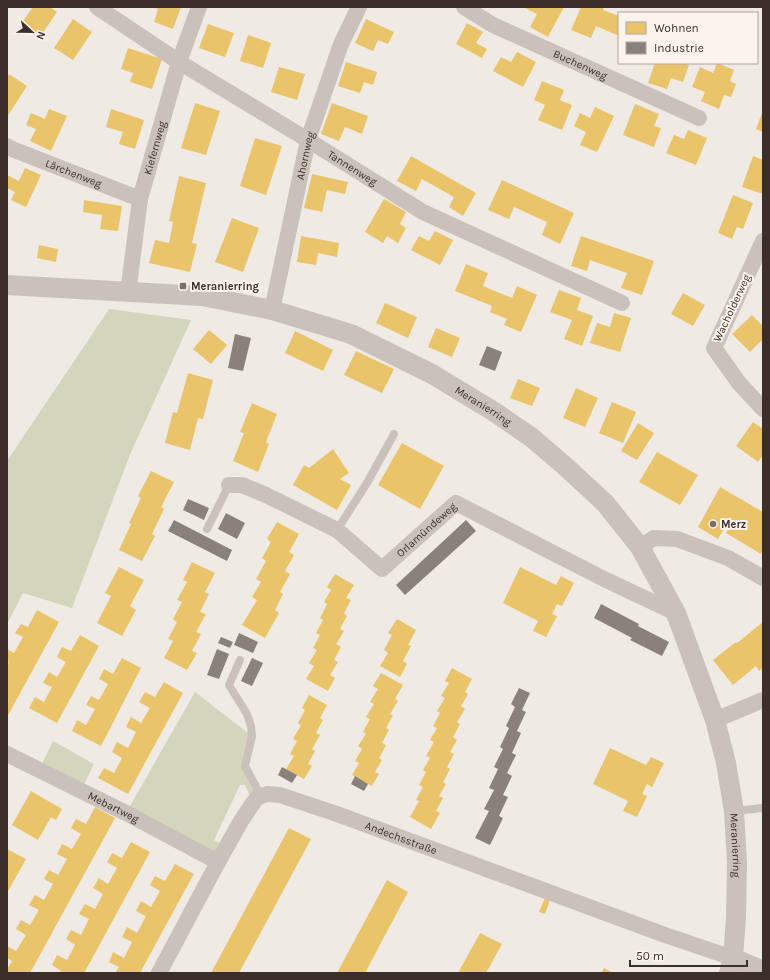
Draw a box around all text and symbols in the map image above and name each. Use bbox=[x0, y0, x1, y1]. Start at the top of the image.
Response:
north arrow bbox=[12, 12, 52, 52]
legend bbox=[618, 12, 758, 64]
text: Wohnen bbox=[654, 21, 699, 35]
text: N bbox=[33, 29, 48, 42]
text: Industrie bbox=[654, 41, 704, 55]
street label: Buchenweg bbox=[551, 47, 610, 83]
street label: Kiefernweg bbox=[141, 119, 169, 176]
street label: Ahornweg bbox=[293, 129, 317, 181]
street label: Tannenweg bbox=[325, 147, 380, 189]
street label: Lärchenweg bbox=[43, 156, 105, 190]
street label: Wacholderweg bbox=[711, 271, 754, 344]
place label: Meranierring bbox=[191, 280, 260, 293]
marker: Meranierring bbox=[178, 281, 188, 291]
street label: Meranierring bbox=[453, 383, 515, 429]
street label: Orlamündeweg bbox=[394, 499, 459, 560]
place label: Merz bbox=[721, 518, 746, 531]
marker: Merz bbox=[708, 519, 718, 529]
street label: Mebartweg bbox=[86, 789, 142, 826]
street label: Meranierring bbox=[728, 813, 744, 879]
street label: Andechsstraße bbox=[363, 818, 439, 857]
scale bar bbox=[630, 942, 747, 968]
text: 50 m bbox=[636, 949, 664, 963]

